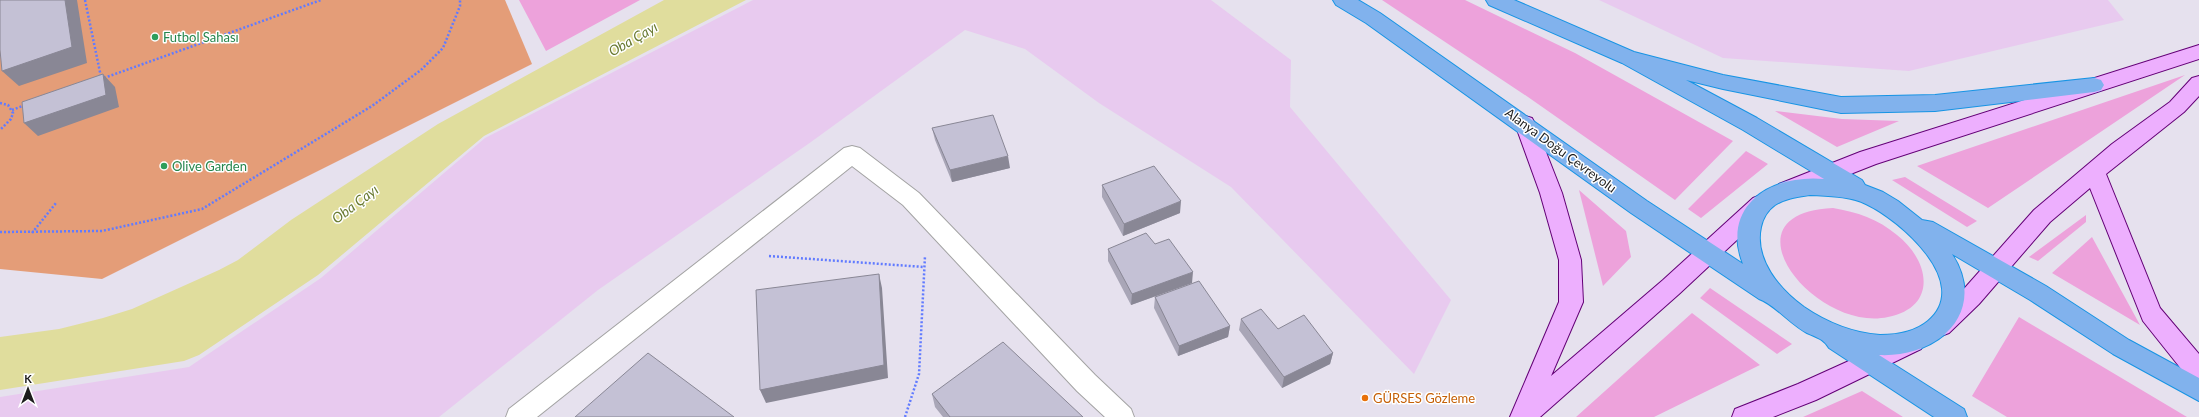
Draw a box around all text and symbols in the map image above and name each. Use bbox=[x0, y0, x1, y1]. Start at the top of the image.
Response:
water label: Oba Çayı bbox=[605, 18, 660, 59]
place label: Futbol Sahası bbox=[163, 29, 239, 45]
marker: Futbol Sahası bbox=[150, 32, 160, 42]
street label: Alanya Doğu Çevreyolu bbox=[1502, 104, 1620, 196]
place label: Olive Garden bbox=[172, 158, 247, 174]
marker: Olive Garden bbox=[159, 161, 169, 171]
water label: Oba Çayı bbox=[328, 181, 381, 227]
north arrow bbox=[8, 369, 48, 409]
text: K bbox=[24, 372, 32, 385]
place label: GÜRSES Gözleme bbox=[1373, 390, 1475, 406]
marker: GÜRSES Gözleme bbox=[1360, 393, 1370, 403]

